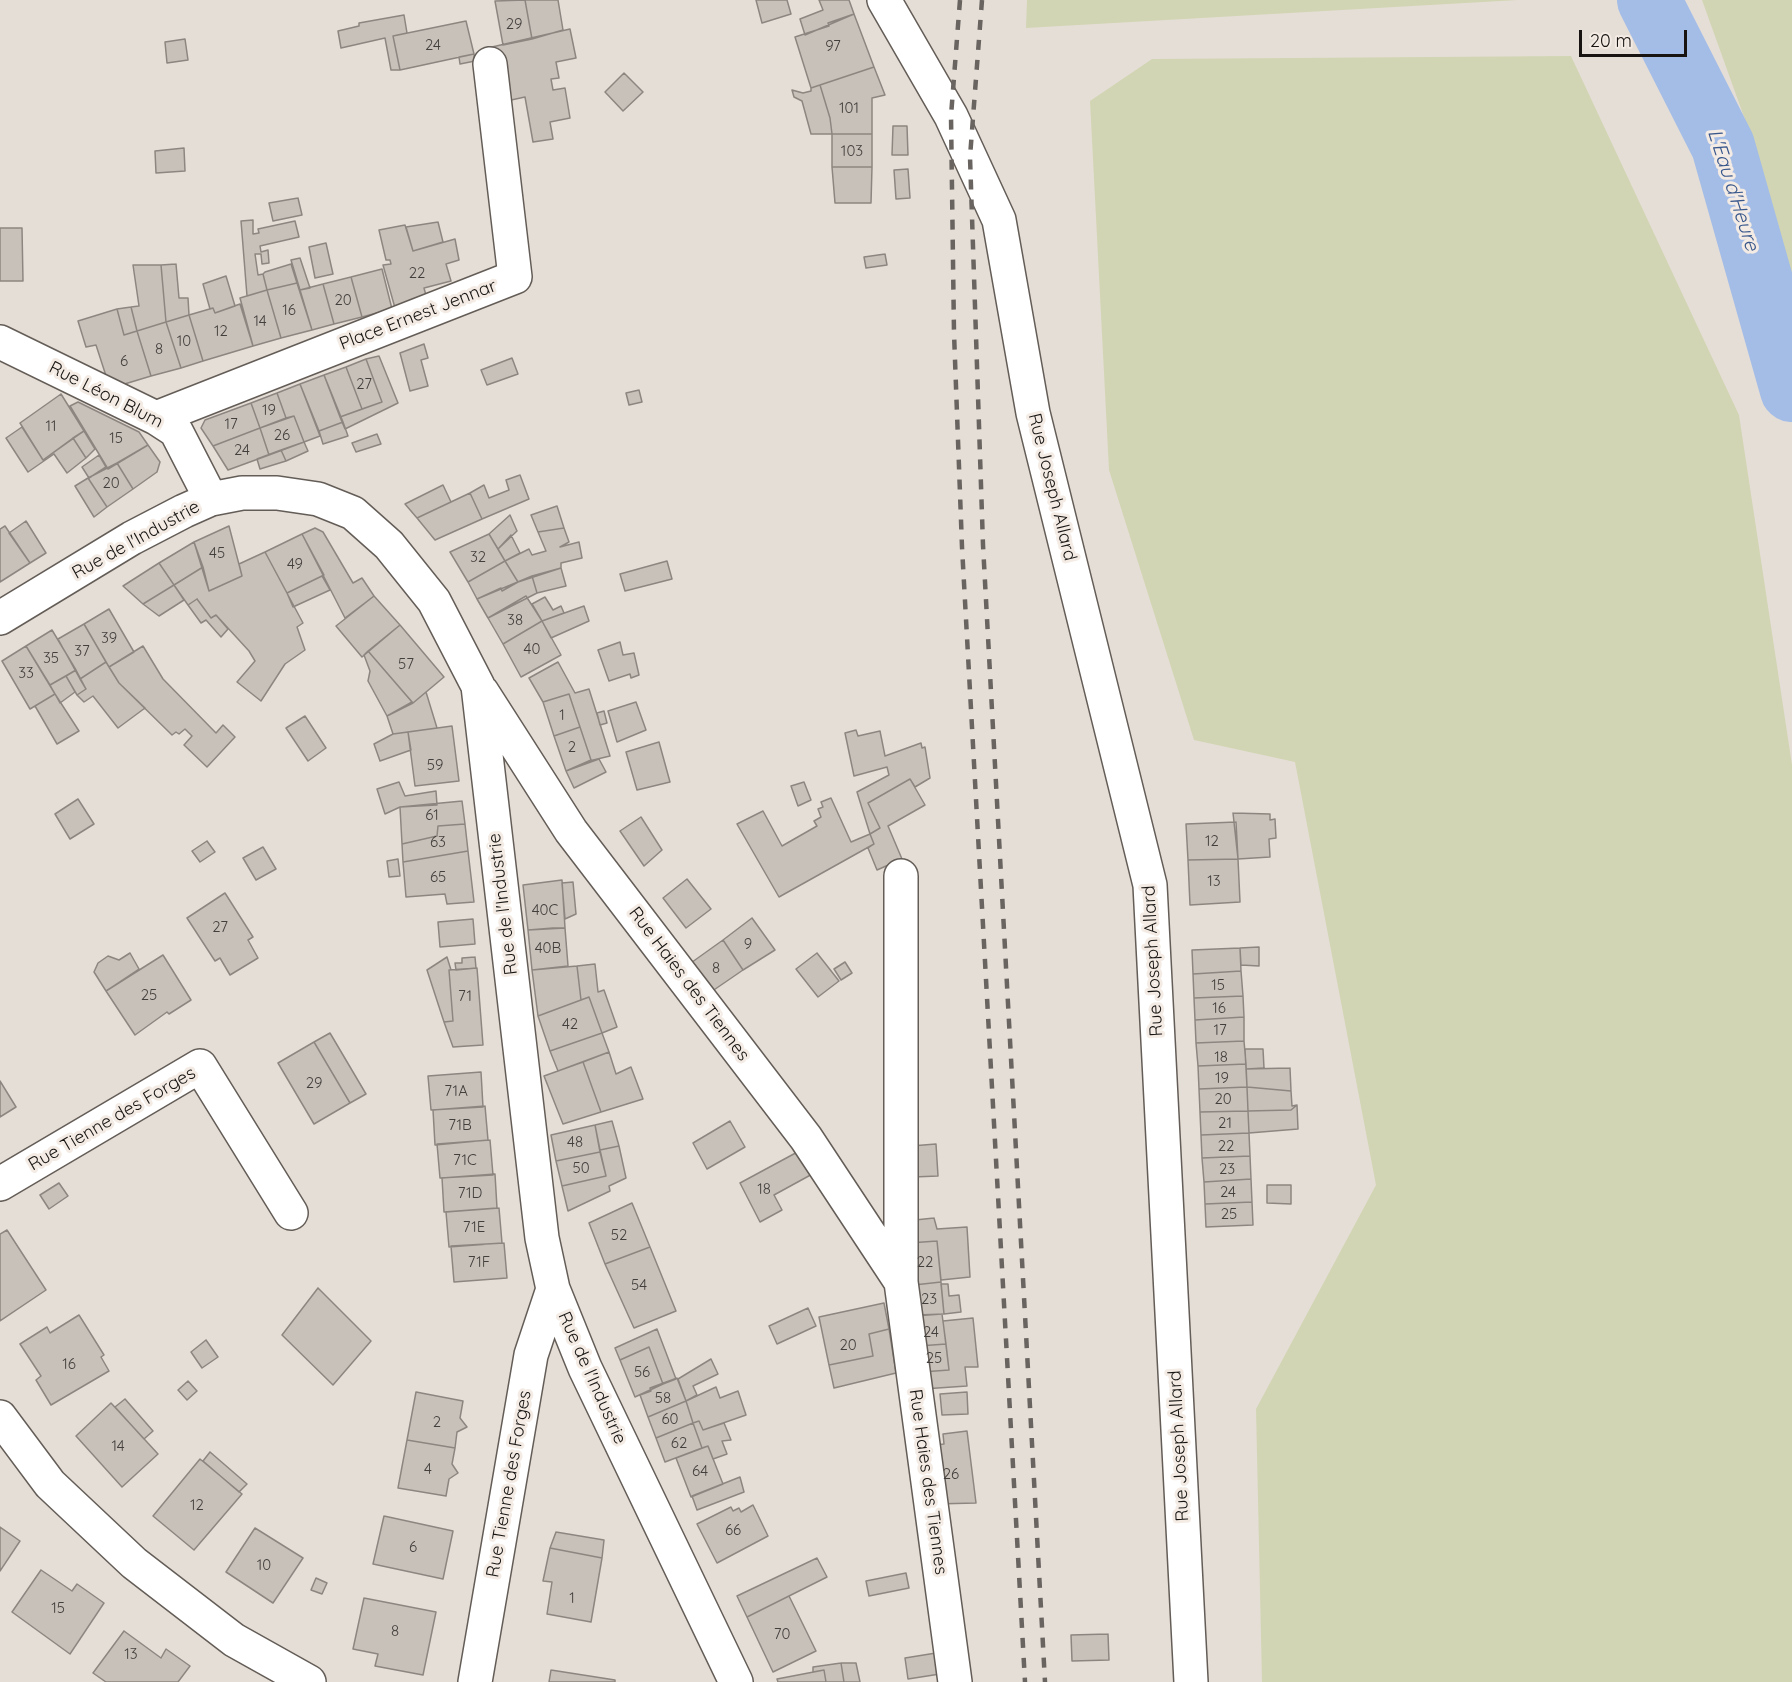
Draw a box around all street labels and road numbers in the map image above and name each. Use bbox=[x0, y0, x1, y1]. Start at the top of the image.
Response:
street label: Place Ernest Jennar bbox=[336, 275, 500, 355]
street label: Rue Léon Blum bbox=[45, 357, 167, 433]
street label: Rue Joseph Allard bbox=[1023, 411, 1081, 563]
street label: Rue de l'Industrie bbox=[68, 496, 204, 584]
street label: Rue de l'Industrie bbox=[484, 832, 522, 976]
street label: Rue Joseph Allard bbox=[1138, 885, 1168, 1037]
street label: Rue Haies des Tiennes bbox=[624, 903, 754, 1065]
street label: Rue Tienne des Forges bbox=[25, 1062, 199, 1176]
street label: Rue de l'Industrie bbox=[553, 1308, 631, 1448]
street label: Rue Joseph Allard bbox=[1164, 1370, 1194, 1522]
street label: Rue Haies des Tiennes bbox=[904, 1388, 952, 1576]
street label: Rue Tienne des Forges bbox=[482, 1389, 536, 1579]

